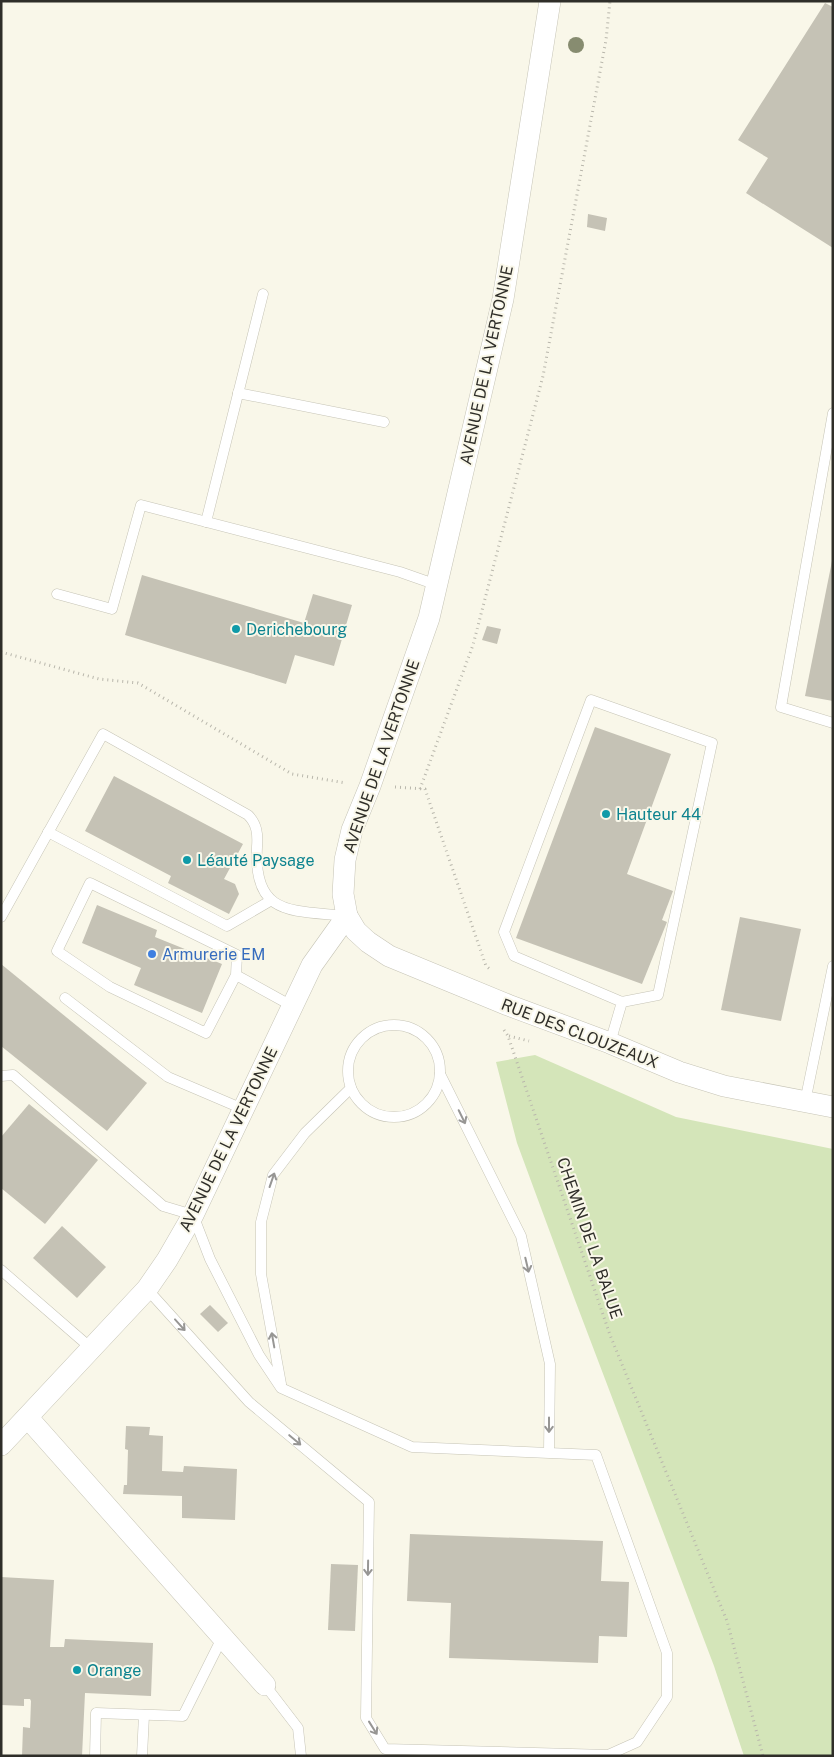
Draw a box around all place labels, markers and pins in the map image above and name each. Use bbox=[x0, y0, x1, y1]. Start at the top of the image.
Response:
place label: Derichebourg bbox=[246, 620, 347, 639]
marker: Derichebourg bbox=[230, 623, 242, 635]
place label: Hauteur 44 bbox=[616, 805, 701, 824]
marker: Hauteur 44 bbox=[600, 808, 612, 820]
place label: Léauté Paysage bbox=[197, 851, 315, 870]
marker: Léauté Paysage bbox=[181, 854, 193, 866]
place label: Armurerie EM bbox=[162, 945, 265, 964]
marker: Armurerie EM bbox=[146, 948, 158, 960]
place label: Orange bbox=[87, 1661, 141, 1680]
marker: Orange bbox=[71, 1664, 83, 1676]

